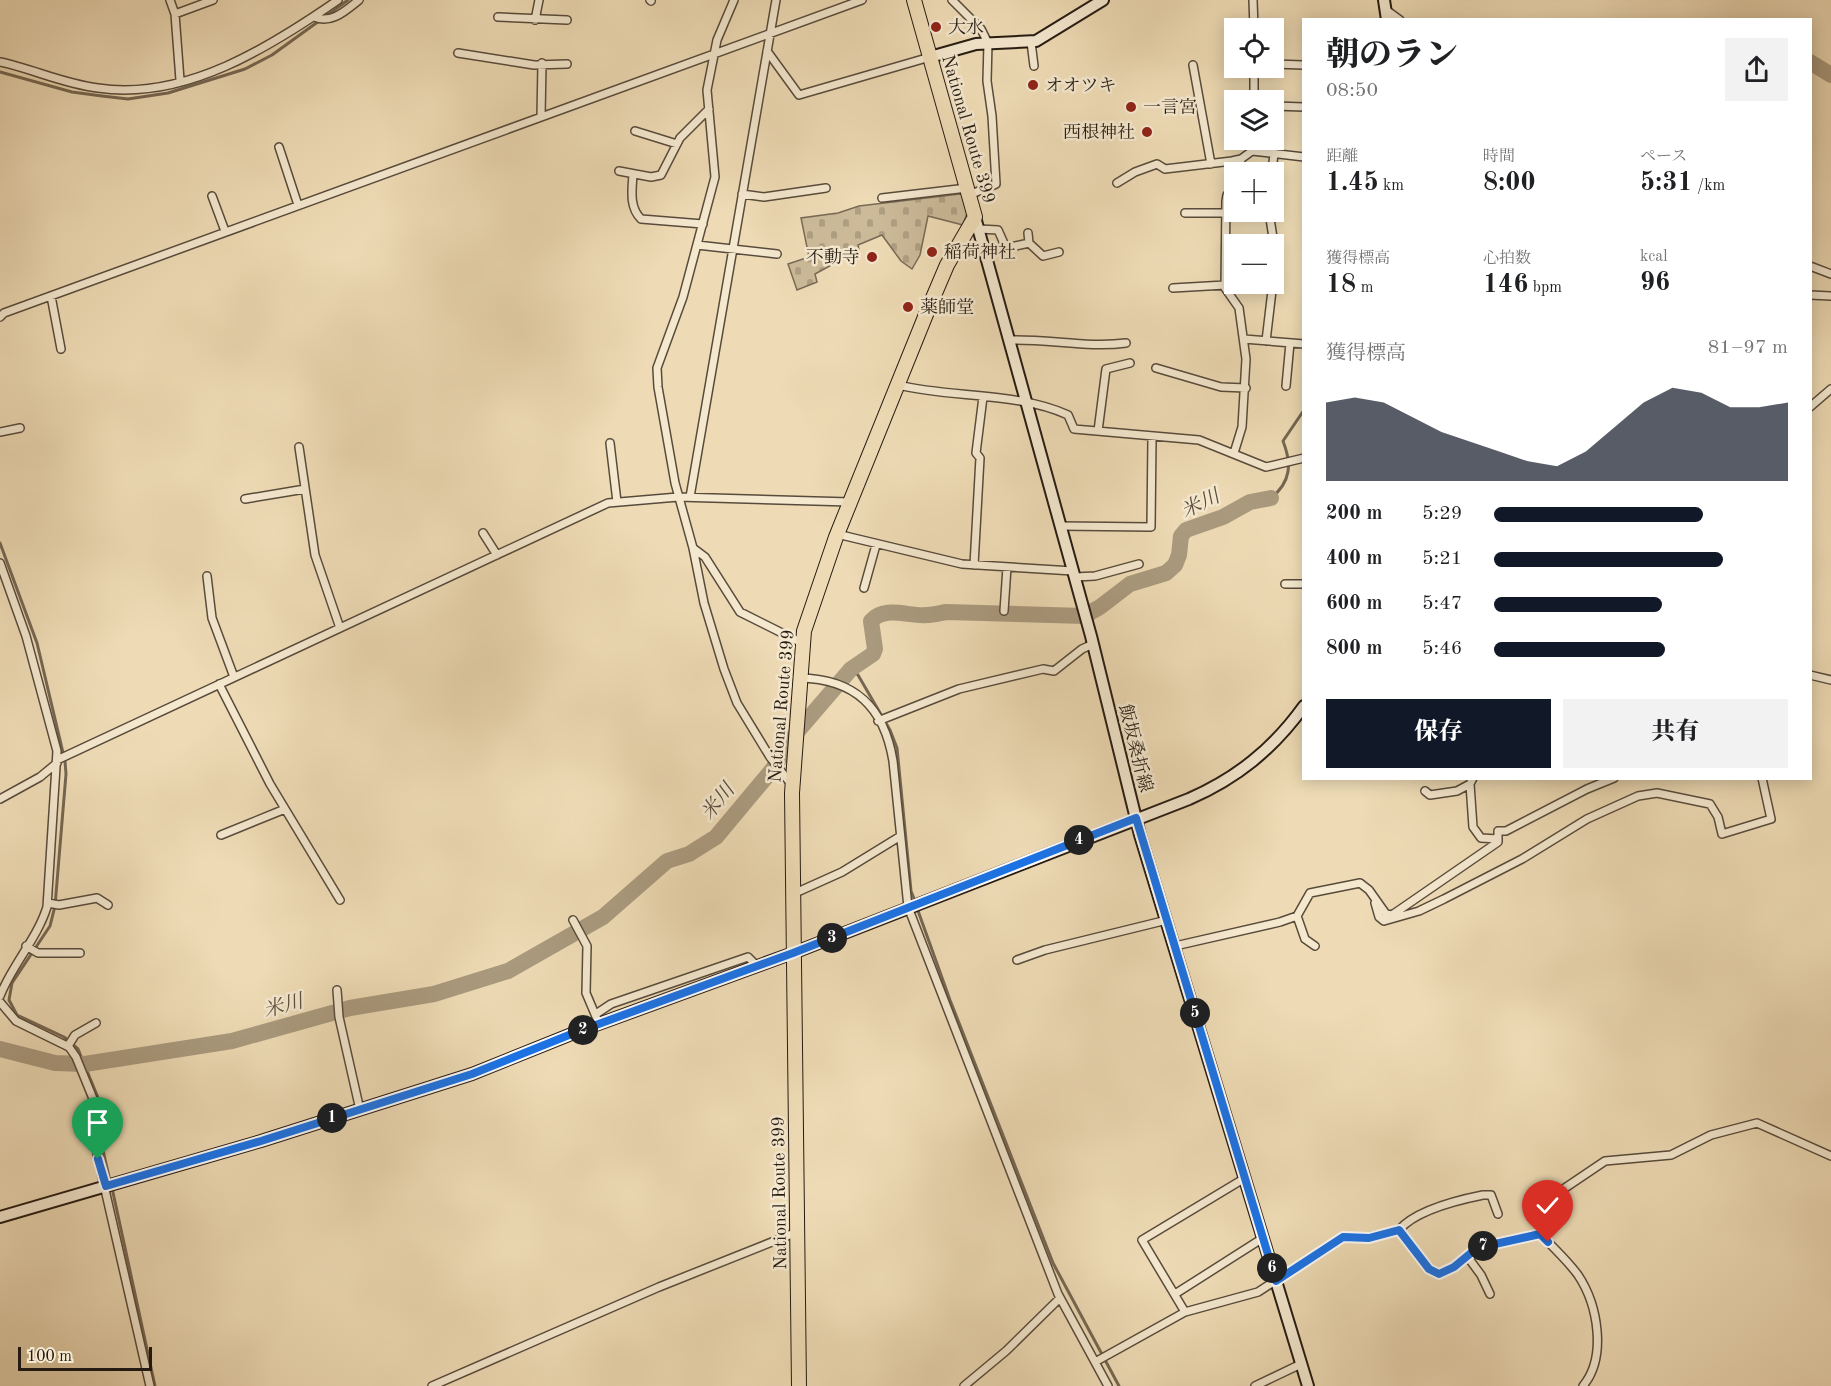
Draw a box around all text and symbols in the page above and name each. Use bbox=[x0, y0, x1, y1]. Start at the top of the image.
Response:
place label: 大水 bbox=[948, 17, 984, 37]
map controls bbox=[1224, 18, 1284, 294]
button: locate bbox=[1224, 18, 1284, 78]
marker: 大水 bbox=[929, 20, 943, 34]
button: share bbox=[1725, 38, 1788, 101]
text: 朝のラン bbox=[1326, 40, 1458, 73]
street label: National Route 399 bbox=[938, 53, 998, 206]
place label: オオツキ bbox=[1045, 77, 1116, 95]
marker: オオツキ bbox=[1026, 78, 1040, 92]
text: 08:50 bbox=[1326, 81, 1378, 101]
button: layers bbox=[1224, 90, 1284, 150]
place label: 一言宮 bbox=[1143, 97, 1197, 117]
marker: 一言宮 bbox=[1124, 100, 1138, 114]
place label: 西根神社 bbox=[1063, 122, 1135, 142]
marker: 西根神社 bbox=[1140, 125, 1154, 139]
text: 距離 bbox=[1326, 149, 1358, 165]
text: 時間 bbox=[1483, 149, 1515, 165]
text: ペース bbox=[1640, 149, 1687, 165]
button: + bbox=[1224, 162, 1284, 222]
text: 1.45 bbox=[1326, 170, 1379, 196]
text: 8:00 bbox=[1483, 170, 1536, 196]
text: 5:31 bbox=[1640, 170, 1693, 196]
text: km bbox=[1379, 178, 1404, 194]
text: /km bbox=[1693, 178, 1725, 194]
button: − bbox=[1224, 234, 1284, 294]
place label: 稲荷神社 bbox=[944, 242, 1016, 262]
marker: 稲荷神社 bbox=[925, 245, 939, 259]
place label: 不動寺 bbox=[806, 247, 860, 267]
text: kcal bbox=[1640, 249, 1668, 265]
marker: 不動寺 bbox=[865, 250, 879, 264]
text: 獲得標高 bbox=[1326, 251, 1390, 267]
text: 心拍数 bbox=[1483, 251, 1531, 267]
text: 96 bbox=[1640, 270, 1670, 296]
text: 18 bbox=[1326, 272, 1356, 298]
text: 146 bbox=[1483, 272, 1528, 298]
text: m bbox=[1356, 280, 1373, 296]
text: bpm bbox=[1528, 280, 1562, 296]
place label: 薬師堂 bbox=[920, 297, 974, 317]
marker: 薬師堂 bbox=[901, 300, 915, 314]
text: 81–97 m bbox=[1708, 338, 1788, 358]
text: 獲得標高 bbox=[1326, 344, 1406, 364]
water label: 米川 bbox=[1178, 484, 1225, 523]
text: 200 m bbox=[1326, 504, 1382, 524]
text: 5:29 bbox=[1422, 504, 1462, 524]
text: 400 m bbox=[1326, 549, 1382, 569]
text: 5:21 bbox=[1422, 549, 1462, 569]
text: 600 m bbox=[1326, 594, 1382, 614]
text: 5:47 bbox=[1422, 594, 1462, 614]
street label: National Route 399 bbox=[766, 629, 798, 783]
text: 800 m bbox=[1326, 639, 1382, 659]
text: 5:46 bbox=[1422, 639, 1462, 659]
button: 保存 bbox=[1326, 699, 1551, 768]
button: 共有 bbox=[1563, 699, 1788, 768]
street label: 飯坂桑折線 bbox=[1115, 702, 1157, 794]
water label: 米川 bbox=[697, 778, 740, 824]
pin: 4 bbox=[1064, 825, 1094, 855]
text: 4 bbox=[1074, 832, 1084, 848]
pin: 3 bbox=[817, 923, 847, 953]
text: 3 bbox=[827, 930, 837, 946]
water label: 米川 bbox=[261, 990, 307, 1022]
pin: 5 bbox=[1180, 998, 1210, 1028]
text: 5 bbox=[1190, 1005, 1200, 1021]
pin: 2 bbox=[568, 1015, 598, 1045]
text: 2 bbox=[578, 1022, 588, 1038]
pin bbox=[72, 1097, 123, 1159]
pin: 1 bbox=[317, 1103, 347, 1133]
icon: arrive bbox=[81, 1106, 114, 1139]
text: 1 bbox=[327, 1110, 337, 1126]
street label: National Route 399 bbox=[770, 1116, 790, 1270]
pin bbox=[1522, 1180, 1573, 1242]
icon: check bbox=[1531, 1189, 1564, 1222]
pin: 7 bbox=[1468, 1231, 1498, 1261]
text: 7 bbox=[1478, 1238, 1488, 1254]
pin: 6 bbox=[1257, 1253, 1287, 1283]
text: 6 bbox=[1267, 1260, 1277, 1276]
scale bar bbox=[18, 1344, 152, 1372]
text: 100 m bbox=[27, 1349, 72, 1365]

